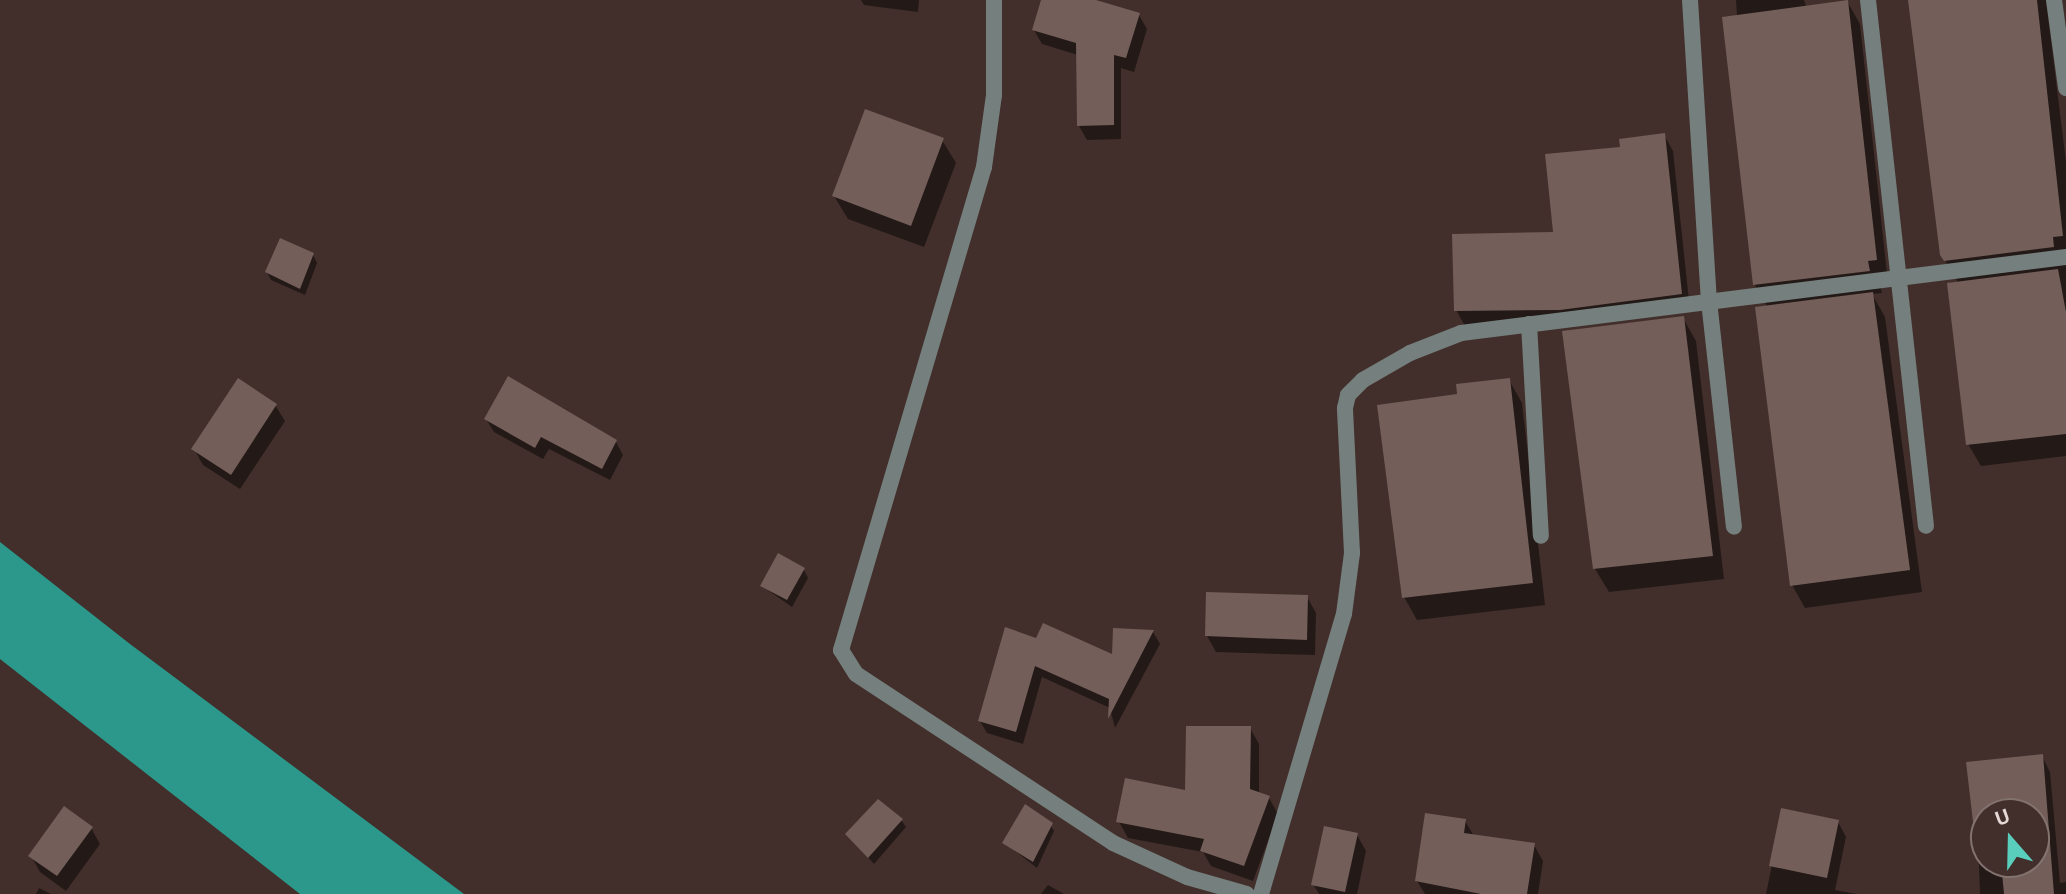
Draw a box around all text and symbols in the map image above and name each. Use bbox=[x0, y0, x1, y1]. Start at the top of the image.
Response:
north arrow bbox=[1970, 798, 2050, 878]
text: U bbox=[1992, 805, 2013, 830]

